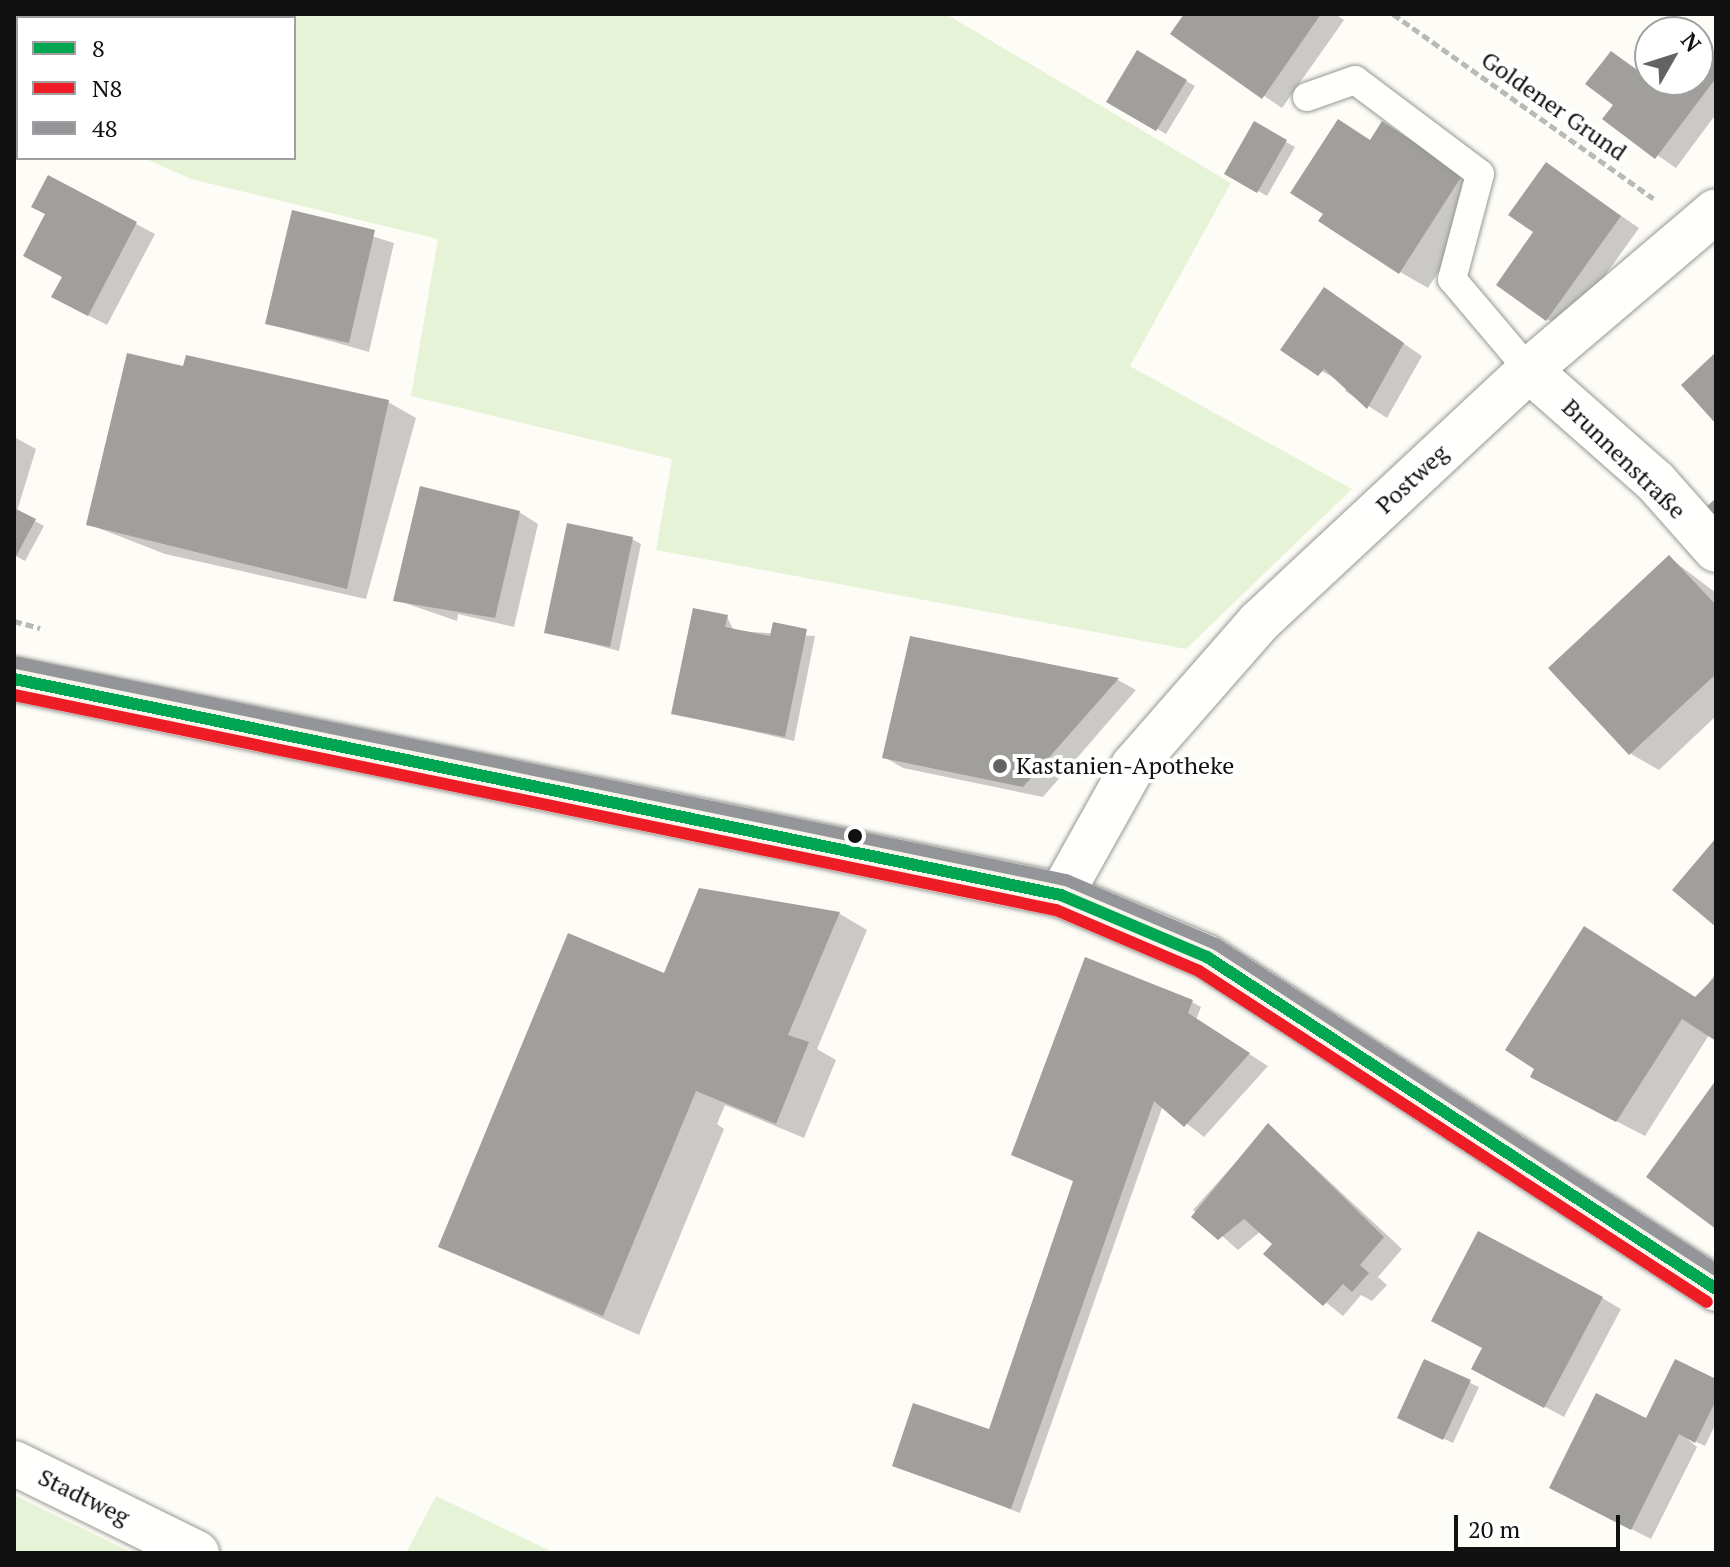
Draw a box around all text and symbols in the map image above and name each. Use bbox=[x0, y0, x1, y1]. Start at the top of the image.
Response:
legend bbox=[16, 16, 296, 160]
north arrow bbox=[1634, 16, 1714, 96]
text: N bbox=[1675, 26, 1708, 57]
text: 8 bbox=[92, 32, 105, 64]
street label: Goldener Grund bbox=[1476, 45, 1632, 167]
text: N8 bbox=[92, 72, 122, 104]
text: 48 bbox=[92, 112, 118, 144]
street label: Brunnenstraße bbox=[1556, 393, 1692, 525]
street label: Postweg bbox=[1370, 438, 1454, 520]
place label: Kastanien-Apotheke bbox=[1016, 752, 1234, 780]
marker: Kastanien-Apotheke bbox=[991, 757, 1009, 775]
unlabelled marker bbox=[847, 828, 863, 844]
street label: Stadtweg bbox=[34, 1463, 134, 1531]
scale bar bbox=[1458, 1499, 1624, 1549]
text: 20 m bbox=[1468, 1513, 1520, 1545]

